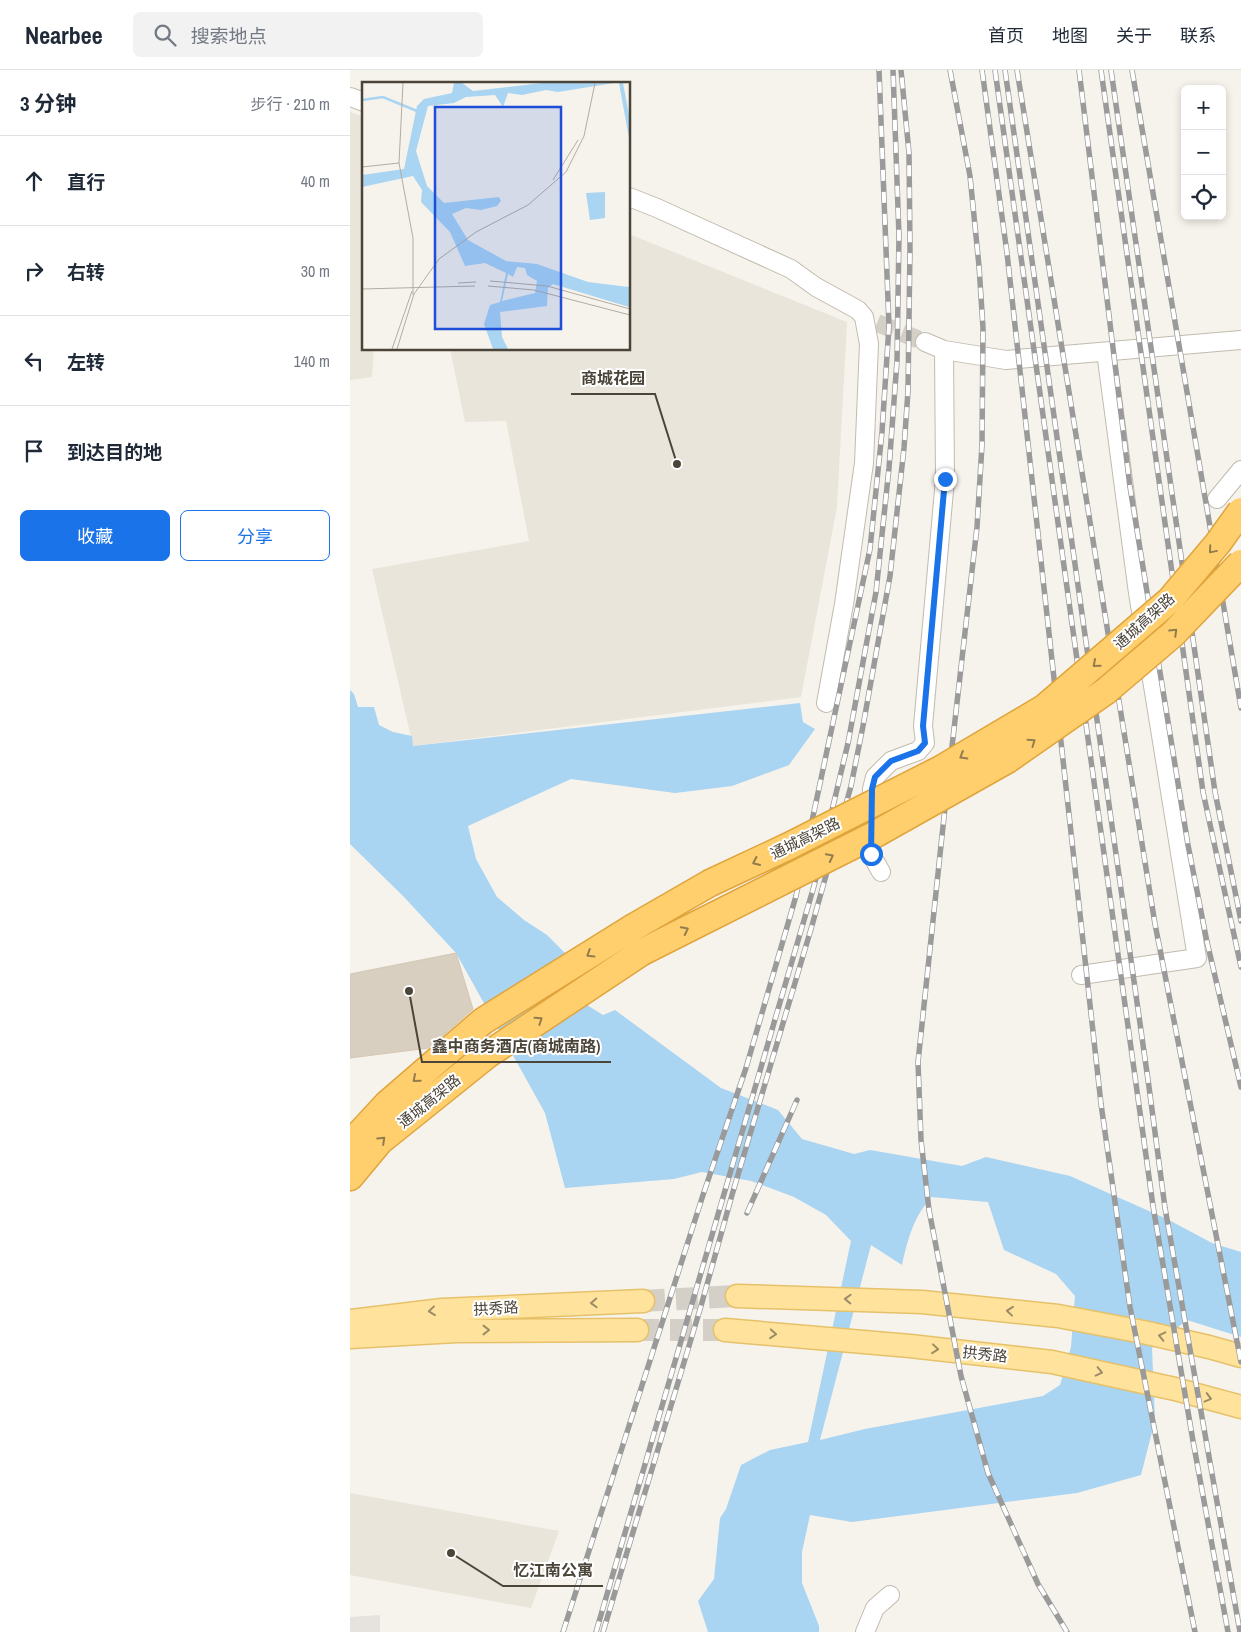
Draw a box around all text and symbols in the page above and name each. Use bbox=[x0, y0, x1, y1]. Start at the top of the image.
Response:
search box bbox=[133, 12, 483, 57]
text: Nearbee bbox=[25, 19, 103, 51]
icon: search bbox=[151, 21, 179, 49]
text: 搜索地点 bbox=[191, 23, 267, 49]
text: 首页 bbox=[988, 23, 1024, 48]
text: 地图 bbox=[1052, 23, 1088, 48]
text: 关于 bbox=[1116, 23, 1152, 48]
text: 联系 bbox=[1180, 23, 1216, 48]
inset map bbox=[362, 82, 630, 350]
map controls bbox=[1181, 85, 1226, 220]
button: + bbox=[1181, 85, 1226, 130]
text: 3 分钟 bbox=[20, 89, 76, 118]
text: 步行 · 210 m bbox=[251, 93, 330, 115]
button: − bbox=[1181, 130, 1226, 175]
icon: ahead bbox=[20, 167, 48, 195]
text: 直行 bbox=[67, 169, 105, 195]
text: 40 m bbox=[301, 170, 330, 192]
button: locate bbox=[1181, 175, 1226, 220]
icon: right bbox=[20, 257, 48, 285]
text: 右转 bbox=[67, 259, 105, 285]
text: 30 m bbox=[301, 260, 330, 282]
icon: left bbox=[20, 347, 48, 375]
text: 左转 bbox=[67, 349, 105, 375]
text: 140 m bbox=[294, 350, 330, 372]
callout: 商城花园 bbox=[571, 363, 655, 394]
text: 商城花园 bbox=[581, 367, 645, 389]
icon: arrive bbox=[20, 437, 48, 465]
text: 到达目的地 bbox=[67, 439, 162, 465]
route end bbox=[934, 468, 957, 491]
button: 收藏 bbox=[20, 510, 170, 561]
button: 分享 bbox=[180, 510, 330, 561]
one-way arrow bbox=[1209, 544, 1217, 553]
street label: 通城高架路 bbox=[1109, 588, 1179, 654]
one-way arrow bbox=[1168, 629, 1177, 638]
one-way arrow bbox=[1093, 658, 1102, 667]
one-way arrow bbox=[1027, 739, 1036, 748]
one-way arrow bbox=[959, 749, 968, 759]
street label: 通城高架路 bbox=[767, 812, 843, 864]
route start bbox=[860, 843, 883, 866]
one-way arrow bbox=[825, 853, 834, 863]
one-way arrow bbox=[752, 855, 761, 866]
one-way arrow bbox=[680, 926, 689, 936]
one-way arrow bbox=[587, 947, 596, 957]
one-way arrow bbox=[533, 1017, 542, 1027]
callout: 鑫中商务酒店(商城南路) bbox=[422, 1031, 611, 1062]
text: 鑫中商务酒店(商城南路) bbox=[432, 1035, 600, 1057]
street label: 通城高架路 bbox=[393, 1069, 465, 1133]
one-way arrow bbox=[413, 1073, 422, 1081]
one-way arrow bbox=[376, 1137, 385, 1146]
one-way arrow bbox=[843, 1294, 851, 1305]
street label: 拱秀路 bbox=[473, 1296, 519, 1320]
one-way arrow bbox=[590, 1298, 598, 1309]
one-way arrow bbox=[428, 1305, 436, 1316]
one-way arrow bbox=[1005, 1306, 1013, 1317]
one-way arrow bbox=[482, 1325, 490, 1336]
one-way arrow bbox=[770, 1329, 778, 1340]
one-way arrow bbox=[1157, 1331, 1166, 1342]
street label: 拱秀路 bbox=[962, 1341, 1008, 1367]
one-way arrow bbox=[931, 1343, 939, 1354]
one-way arrow bbox=[1095, 1366, 1104, 1377]
one-way arrow bbox=[1204, 1392, 1212, 1403]
callout: 忆江南公寓 bbox=[503, 1555, 603, 1586]
text: 忆江南公寓 bbox=[513, 1559, 593, 1581]

